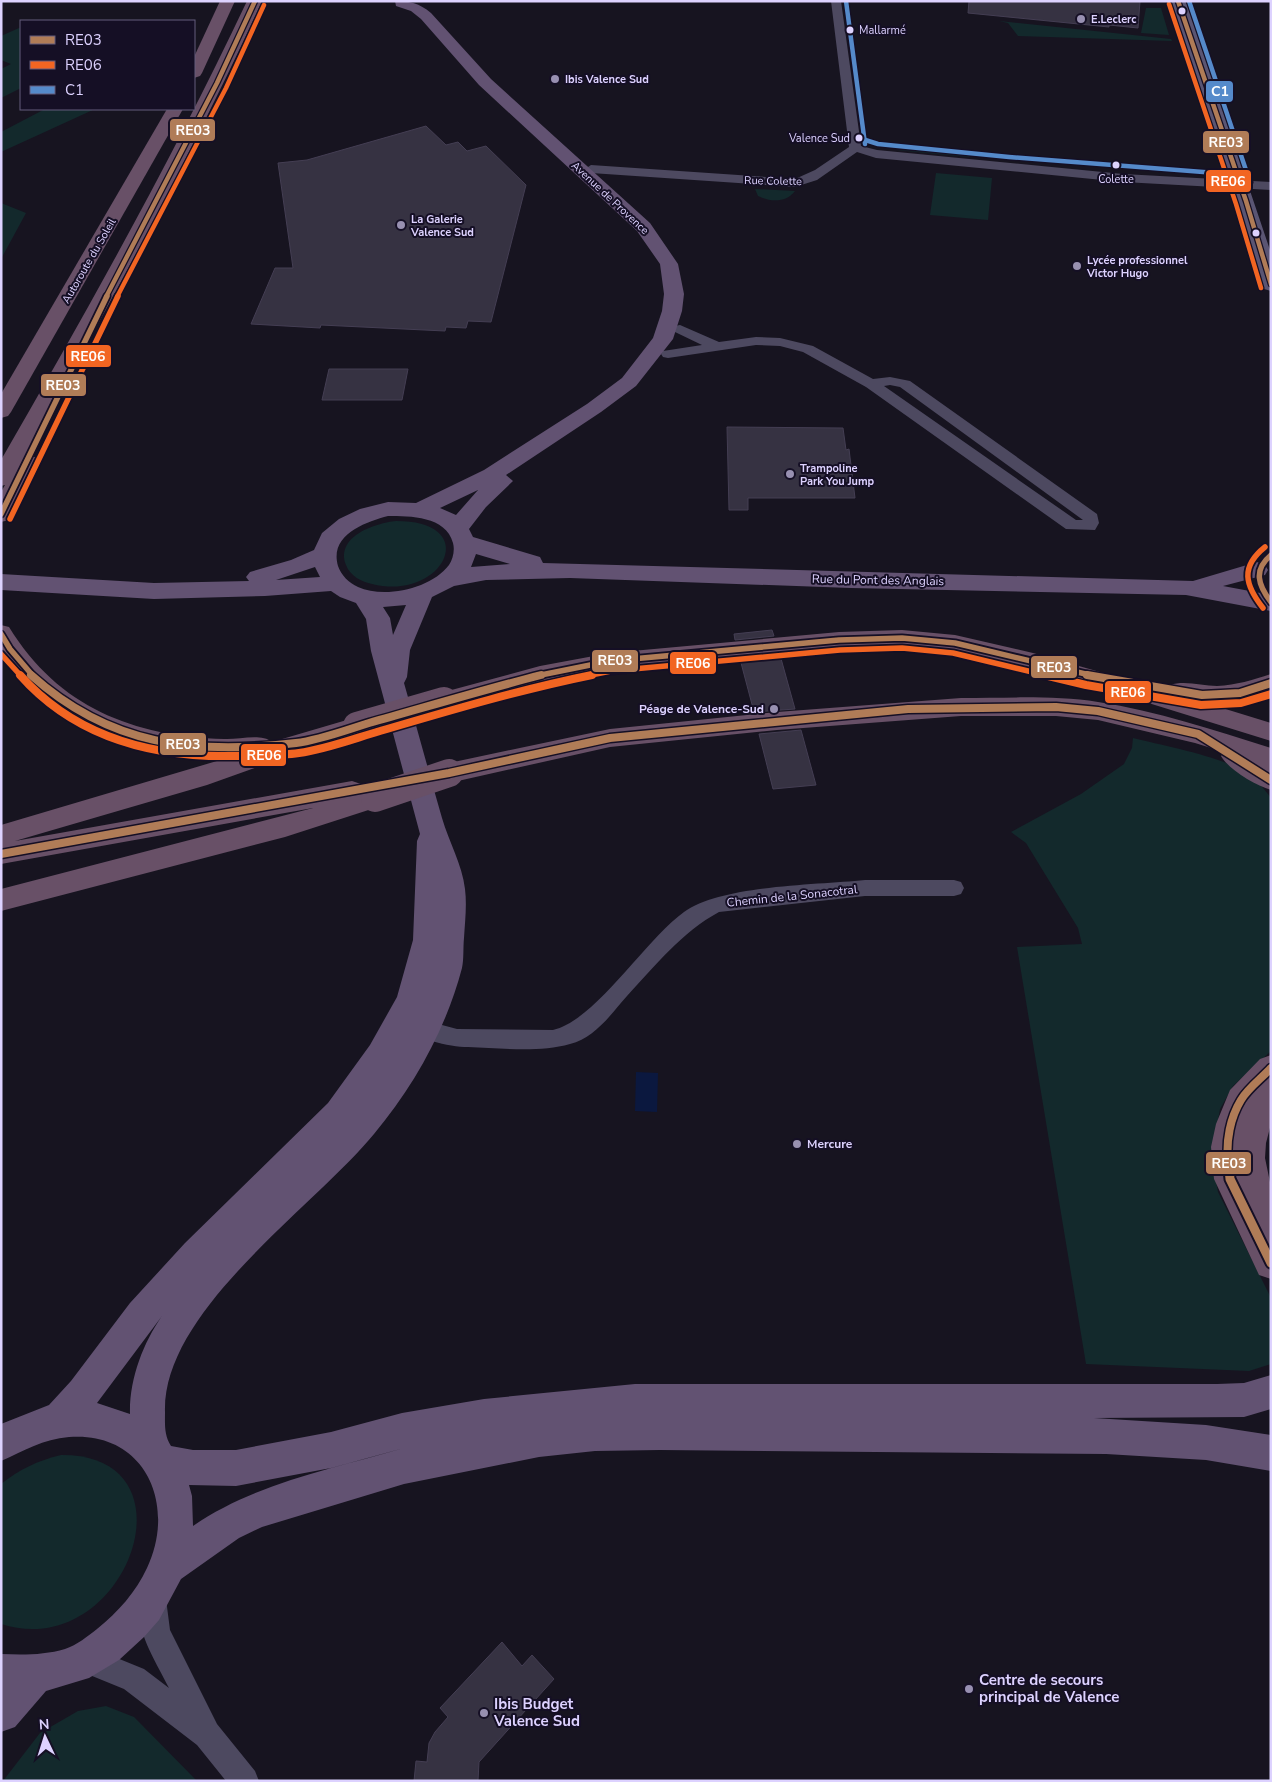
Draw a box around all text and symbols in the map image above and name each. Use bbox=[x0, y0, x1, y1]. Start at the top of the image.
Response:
unlabelled marker bbox=[1177, 6, 1187, 16]
place label: E.Leclerc bbox=[1091, 12, 1137, 27]
marker: E.Leclerc bbox=[1075, 13, 1087, 25]
legend bbox=[20, 20, 195, 110]
place label: Mallarmé bbox=[859, 23, 906, 38]
marker: Mallarmé bbox=[845, 25, 855, 35]
text: RE03 bbox=[65, 30, 102, 50]
text: RE06 bbox=[65, 55, 102, 75]
place label: Ibis Valence Sud bbox=[565, 72, 649, 87]
marker: Ibis Valence Sud bbox=[549, 73, 561, 85]
text: C1 bbox=[65, 80, 84, 100]
line badge: C1 bbox=[1205, 80, 1234, 103]
text: C1 bbox=[1211, 82, 1229, 101]
line badge: RE03 bbox=[169, 118, 216, 142]
text: RE03 bbox=[176, 121, 210, 140]
line badge: RE03 bbox=[1202, 130, 1250, 154]
place label: Valence Sud bbox=[788, 131, 850, 146]
marker: Valence Sud bbox=[854, 133, 864, 143]
text: RE03 bbox=[1209, 133, 1243, 152]
street label: Avenue de Provence bbox=[568, 158, 652, 238]
marker: Colette bbox=[1111, 160, 1121, 170]
line badge: RE06 bbox=[1205, 169, 1252, 193]
place label: Colette bbox=[1098, 172, 1134, 187]
text: RE06 bbox=[1211, 172, 1245, 191]
street label: Rue Colette bbox=[744, 173, 802, 189]
place label: La Galerie Valence Sud bbox=[410, 212, 474, 240]
street label: Autoroute du Soleil bbox=[59, 215, 120, 306]
marker: La Galerie Valence Sud bbox=[395, 219, 407, 231]
unlabelled marker bbox=[1251, 228, 1261, 238]
place label: Lycée professionnel Victor Hugo bbox=[1086, 253, 1188, 281]
marker: Lycée professionnel Victor Hugo bbox=[1071, 260, 1083, 272]
line badge: RE06 bbox=[65, 344, 112, 368]
text: RE06 bbox=[71, 347, 105, 366]
line badge: RE03 bbox=[40, 373, 87, 397]
text: RE03 bbox=[46, 376, 80, 395]
place label: Trampoline Park You Jump bbox=[800, 461, 875, 489]
marker: Trampoline Park You Jump bbox=[784, 468, 796, 480]
street label: Rue du Pont des Anglais bbox=[812, 571, 945, 589]
line badge: RE03 bbox=[591, 649, 639, 673]
text: RE03 bbox=[598, 651, 632, 670]
line badge: RE06 bbox=[669, 651, 717, 675]
text: RE06 bbox=[676, 654, 710, 673]
line badge: RE03 bbox=[1030, 655, 1078, 679]
text: RE03 bbox=[1037, 658, 1071, 677]
line badge: RE06 bbox=[1104, 680, 1152, 704]
text: RE06 bbox=[1111, 683, 1145, 702]
place label: Péage de Valence-Sud bbox=[639, 701, 764, 717]
marker: Péage de Valence-Sud bbox=[768, 703, 780, 715]
line badge: RE03 bbox=[159, 732, 207, 756]
text: RE03 bbox=[166, 735, 200, 754]
line badge: RE06 bbox=[240, 743, 287, 767]
text: RE06 bbox=[247, 746, 281, 765]
street label: Chemin de la Sonacotral bbox=[726, 881, 859, 911]
place label: Mercure bbox=[807, 1136, 853, 1152]
marker: Mercure bbox=[791, 1138, 803, 1150]
line badge: RE03 bbox=[1205, 1151, 1252, 1175]
text: RE03 bbox=[1212, 1154, 1246, 1173]
place label: Centre de secours principal de Valence bbox=[979, 1670, 1119, 1707]
marker: Centre de secours principal de Valence bbox=[963, 1683, 975, 1695]
place label: Ibis Budget Valence Sud bbox=[493, 1694, 580, 1731]
marker: Ibis Budget Valence Sud bbox=[478, 1707, 490, 1719]
north arrow bbox=[20, 1712, 70, 1762]
text: N bbox=[38, 1715, 50, 1734]

